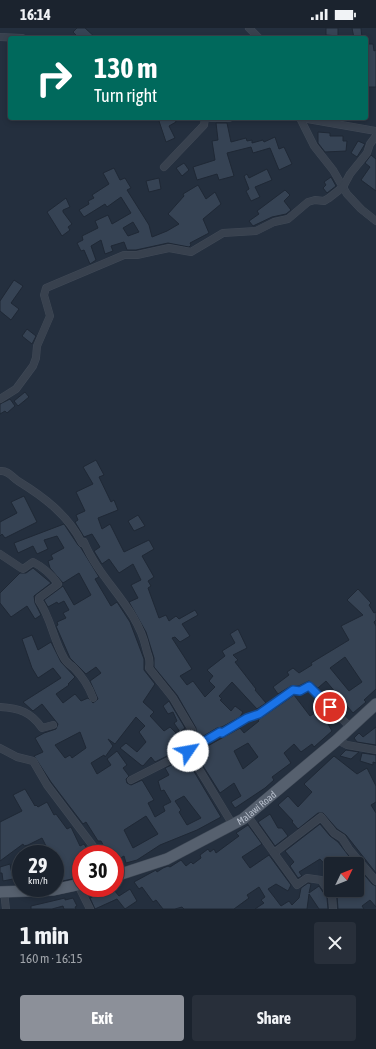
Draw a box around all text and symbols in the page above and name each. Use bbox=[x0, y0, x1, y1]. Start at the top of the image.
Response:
text: 16:14 bbox=[20, 6, 51, 23]
icon: right bbox=[28, 52, 80, 104]
text: 130 m bbox=[94, 52, 157, 84]
text: Turn right bbox=[94, 85, 157, 106]
pin bbox=[313, 690, 347, 724]
icon: arrive bbox=[319, 696, 341, 718]
position arrow bbox=[167, 730, 209, 772]
street label: Malawi Road bbox=[235, 788, 278, 827]
speed limit sign: 30 bbox=[72, 845, 124, 897]
text: 29 bbox=[29, 854, 47, 877]
north arrow bbox=[324, 857, 364, 897]
map controls bbox=[324, 857, 364, 897]
text: km/h bbox=[28, 875, 48, 886]
text: 1 min bbox=[20, 922, 69, 949]
button: close bbox=[314, 922, 356, 964]
text: 160 m · 16:15 bbox=[20, 951, 83, 966]
button: Exit bbox=[20, 995, 184, 1041]
button: Share bbox=[192, 995, 356, 1041]

